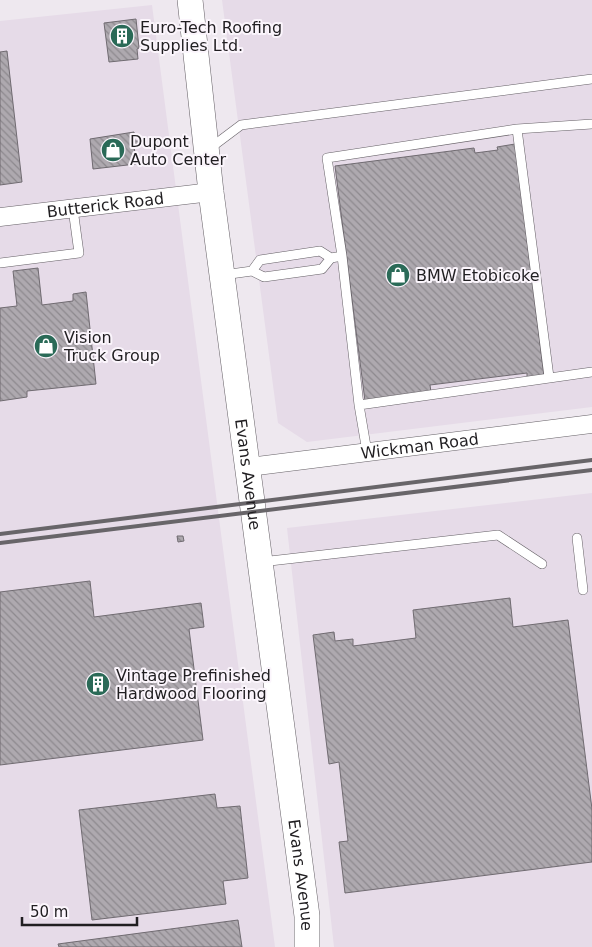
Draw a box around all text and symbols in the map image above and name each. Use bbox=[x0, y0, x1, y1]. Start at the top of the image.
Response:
place label: Euro-Tech Roofing Supplies Ltd. bbox=[140, 18, 282, 55]
building icon: Euro-Tech Roofing Supplies Ltd. bbox=[109, 23, 135, 49]
place label: Dupont Auto Center bbox=[130, 132, 227, 169]
shop icon: Dupont Auto Center bbox=[100, 137, 126, 163]
street label: Butterick Road bbox=[46, 188, 165, 221]
shop icon: BMW Etobicoke bbox=[385, 262, 411, 288]
place label: BMW Etobicoke bbox=[416, 266, 540, 285]
place label: Vision Truck Group bbox=[63, 328, 160, 365]
shop icon: Vision Truck Group bbox=[33, 333, 59, 359]
street label: Evans Avenue bbox=[232, 417, 265, 531]
street label: Wickman Road bbox=[360, 429, 480, 462]
place label: Vintage Prefinished Hardwood Flooring bbox=[116, 666, 271, 703]
building icon: Vintage Prefinished Hardwood Flooring bbox=[85, 671, 111, 697]
street label: Evans Avenue bbox=[285, 818, 317, 931]
scale bar bbox=[22, 894, 138, 926]
text: 50 m bbox=[30, 903, 68, 921]

